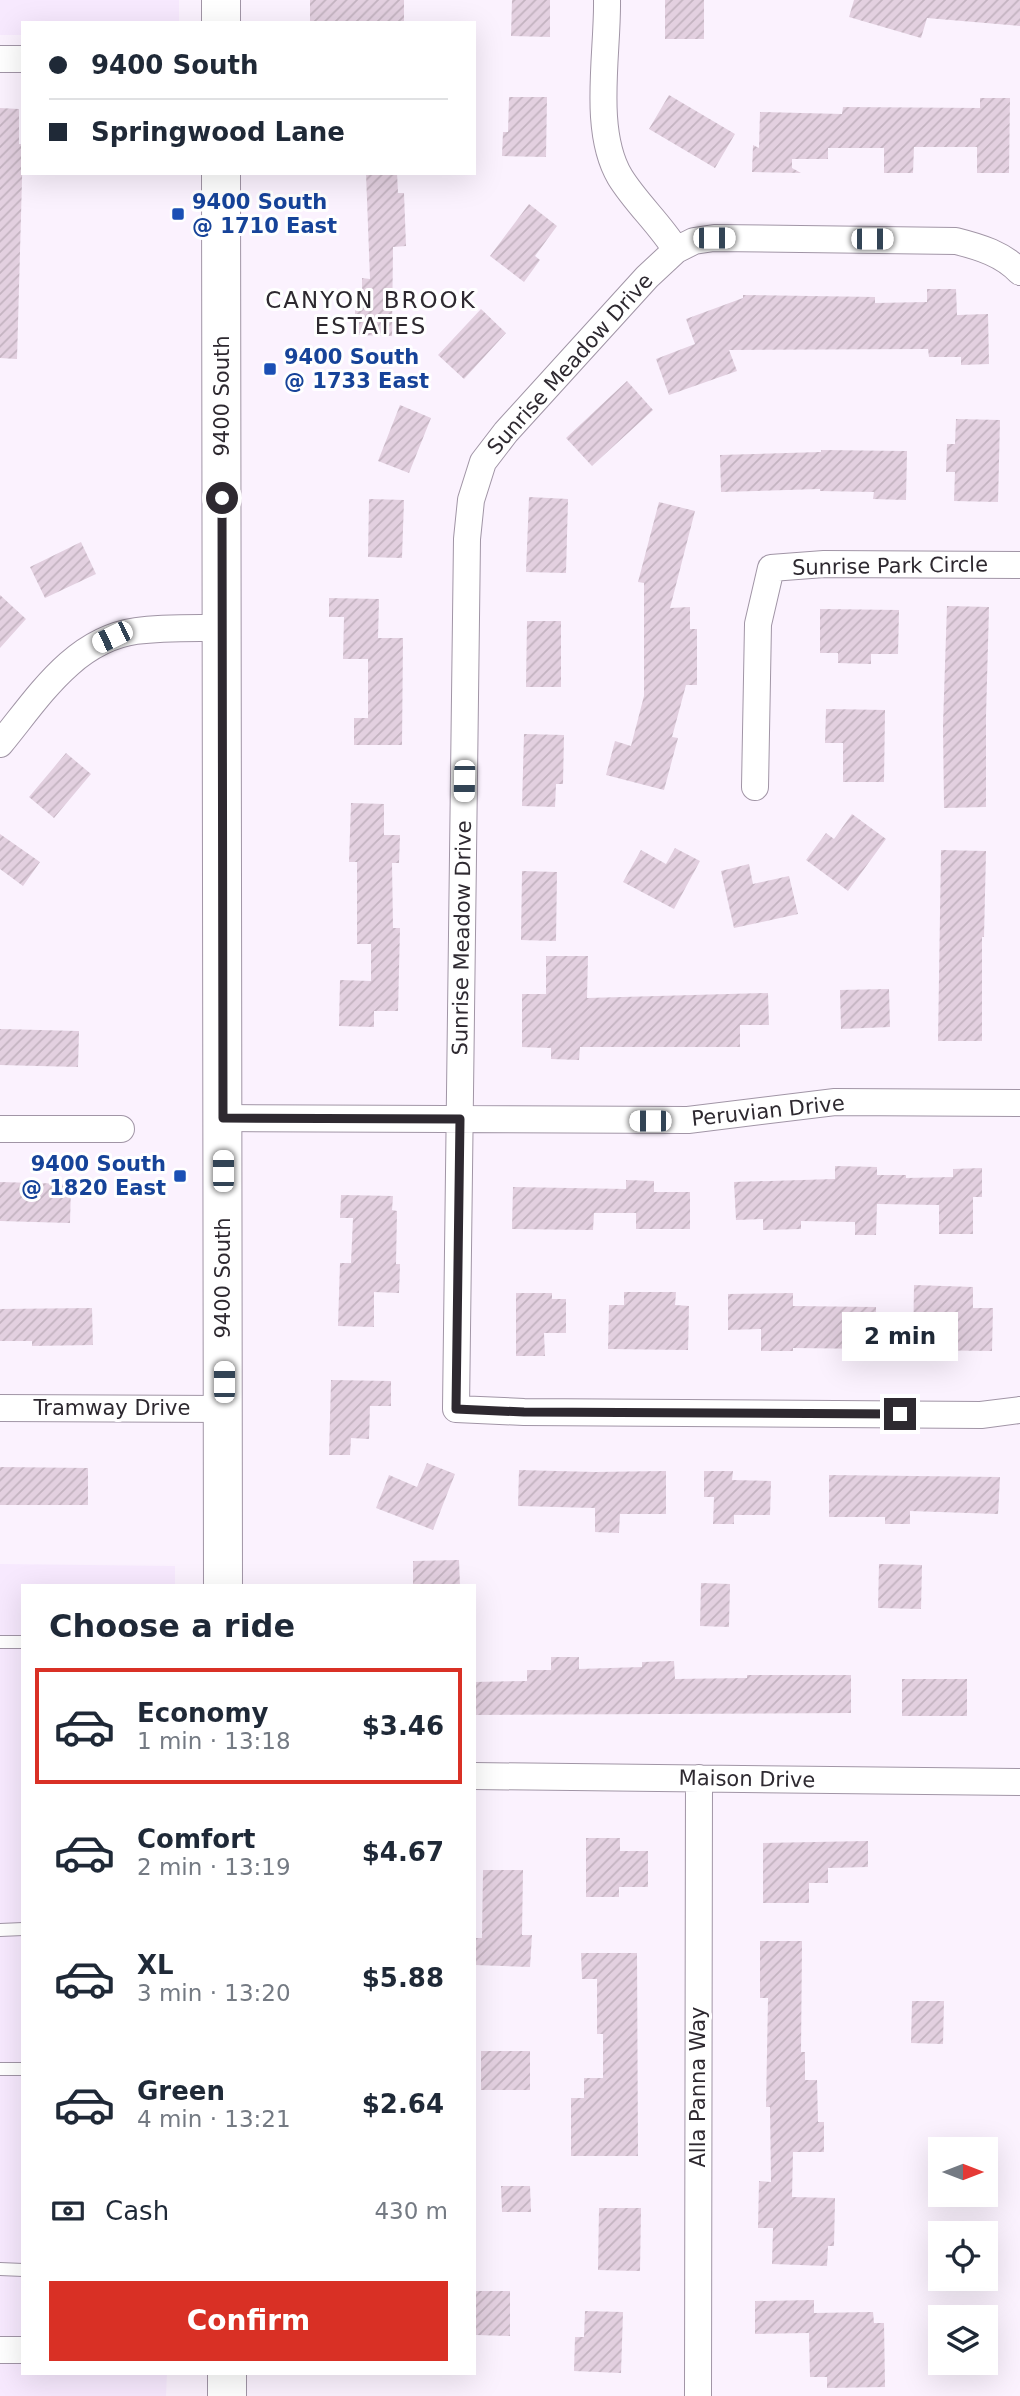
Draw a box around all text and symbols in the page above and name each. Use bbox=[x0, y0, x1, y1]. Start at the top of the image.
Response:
text: 9400 South bbox=[91, 50, 258, 80]
text: Springwood Lane bbox=[91, 117, 345, 147]
place label: 9400 South @ 1710 East bbox=[192, 190, 337, 238]
marker: 9400 South @ 1710 East bbox=[170, 206, 186, 222]
car bbox=[694, 228, 736, 249]
car bbox=[852, 229, 894, 250]
street label: Sunrise Meadow Drive bbox=[482, 269, 658, 459]
district label: CANYON BROOK ESTATES bbox=[265, 287, 477, 339]
street label: 9400 South bbox=[210, 335, 234, 457]
place label: 9400 South @ 1733 East bbox=[284, 345, 429, 393]
marker: 9400 South @ 1733 East bbox=[262, 361, 278, 377]
route start bbox=[206, 482, 238, 514]
street label: Sunrise Park Circle bbox=[792, 552, 988, 580]
car bbox=[89, 618, 136, 656]
car bbox=[454, 760, 475, 802]
street label: Sunrise Meadow Drive bbox=[448, 820, 476, 1056]
street label: Peruvian Drive bbox=[690, 1091, 846, 1131]
car bbox=[630, 1111, 672, 1132]
car bbox=[213, 1150, 234, 1192]
place label: 9400 South @ 1820 East bbox=[21, 1152, 166, 1200]
marker: 9400 South @ 1820 East bbox=[172, 1168, 188, 1184]
street label: 9400 South bbox=[211, 1217, 235, 1339]
callout: 2 min bbox=[842, 1312, 958, 1362]
text: 2 min bbox=[864, 1323, 936, 1349]
car bbox=[214, 1361, 235, 1403]
street label: Tramway Drive bbox=[33, 1396, 190, 1420]
route end bbox=[884, 1398, 916, 1430]
text: Choose a ride bbox=[49, 1607, 295, 1645]
icon: car bbox=[53, 1695, 116, 1758]
text: Economy bbox=[137, 1698, 268, 1728]
text: $3.46 bbox=[362, 1711, 444, 1741]
text: 1 min · 13:18 bbox=[137, 1728, 291, 1754]
street label: Maison Drive bbox=[679, 1766, 815, 1792]
icon: car bbox=[53, 1821, 116, 1884]
text: Comfort bbox=[137, 1824, 255, 1854]
text: $4.67 bbox=[362, 1837, 444, 1867]
text: 2 min · 13:19 bbox=[137, 1854, 291, 1880]
icon: car bbox=[53, 1947, 116, 2010]
text: XL bbox=[137, 1950, 174, 1980]
text: $5.88 bbox=[362, 1963, 444, 1993]
text: 3 min · 13:20 bbox=[137, 1980, 291, 2006]
street label: Alla Panna Way bbox=[686, 2006, 710, 2168]
icon: car bbox=[53, 2073, 116, 2136]
text: Green bbox=[137, 2076, 225, 2106]
text: $2.64 bbox=[362, 2089, 444, 2119]
text: 4 min · 13:21 bbox=[137, 2106, 291, 2132]
north arrow bbox=[928, 2137, 998, 2207]
map controls bbox=[928, 2137, 998, 2375]
icon: cash bbox=[49, 2192, 87, 2230]
text: Cash bbox=[105, 2196, 169, 2226]
text: 430 m bbox=[374, 2198, 448, 2224]
button: locate bbox=[928, 2221, 998, 2291]
button: Confirm bbox=[49, 2281, 448, 2361]
button: layers bbox=[928, 2305, 998, 2375]

